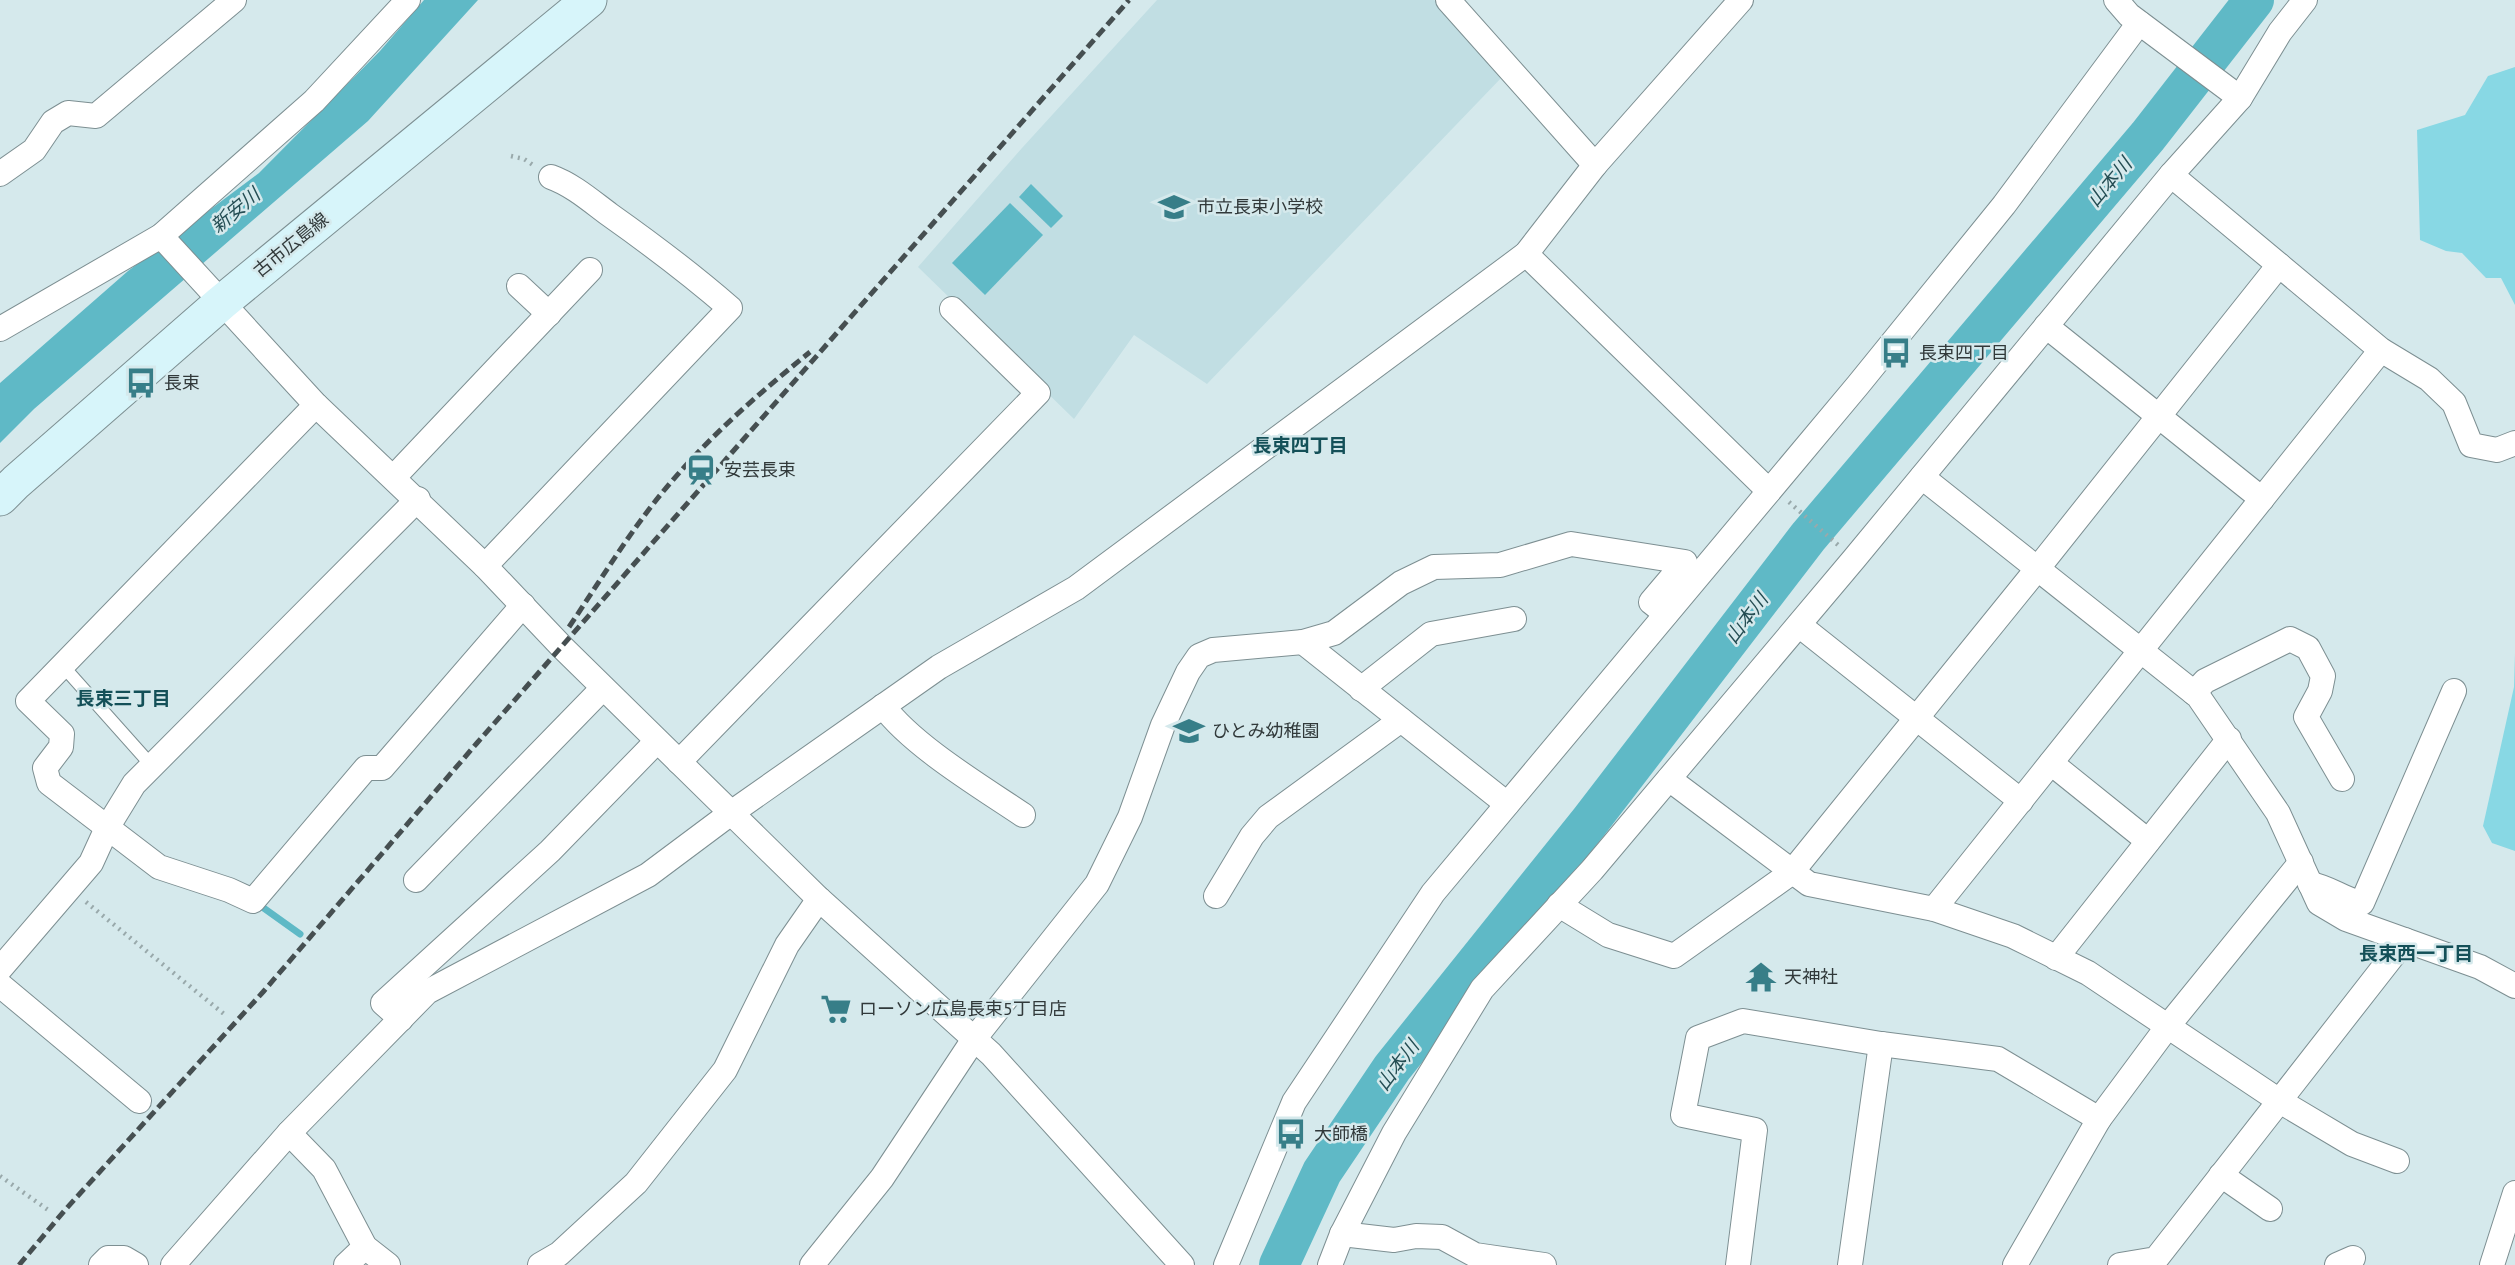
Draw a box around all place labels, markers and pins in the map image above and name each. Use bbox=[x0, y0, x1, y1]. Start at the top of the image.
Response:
school or university icon: 市立長束小学校 bbox=[1157, 190, 1191, 224]
place label: 市立長束小学校 bbox=[1197, 195, 1323, 218]
bus stop icon: 長束四丁目 bbox=[1879, 336, 1913, 370]
place label: 長束四丁目 bbox=[1919, 341, 2009, 364]
bus stop icon: 長束 bbox=[124, 366, 158, 400]
place label: 長束 bbox=[164, 371, 200, 394]
station icon: 安芸長束 bbox=[684, 453, 718, 487]
place label: 安芸長束 bbox=[724, 458, 796, 481]
school or university icon: ひとみ幼稚園 bbox=[1172, 714, 1206, 748]
place label: ひとみ幼稚園 bbox=[1212, 719, 1319, 742]
temple icon: 天神社 bbox=[1744, 960, 1778, 994]
place label: 天神社 bbox=[1784, 965, 1838, 988]
supermarket icon: ローソン広島長束5丁目店 bbox=[819, 992, 853, 1026]
place label: ローソン広島長束5丁目店 bbox=[859, 997, 1067, 1020]
bus stop icon: 大師橋 bbox=[1274, 1117, 1308, 1151]
place label: 大師橋 bbox=[1314, 1122, 1368, 1145]

